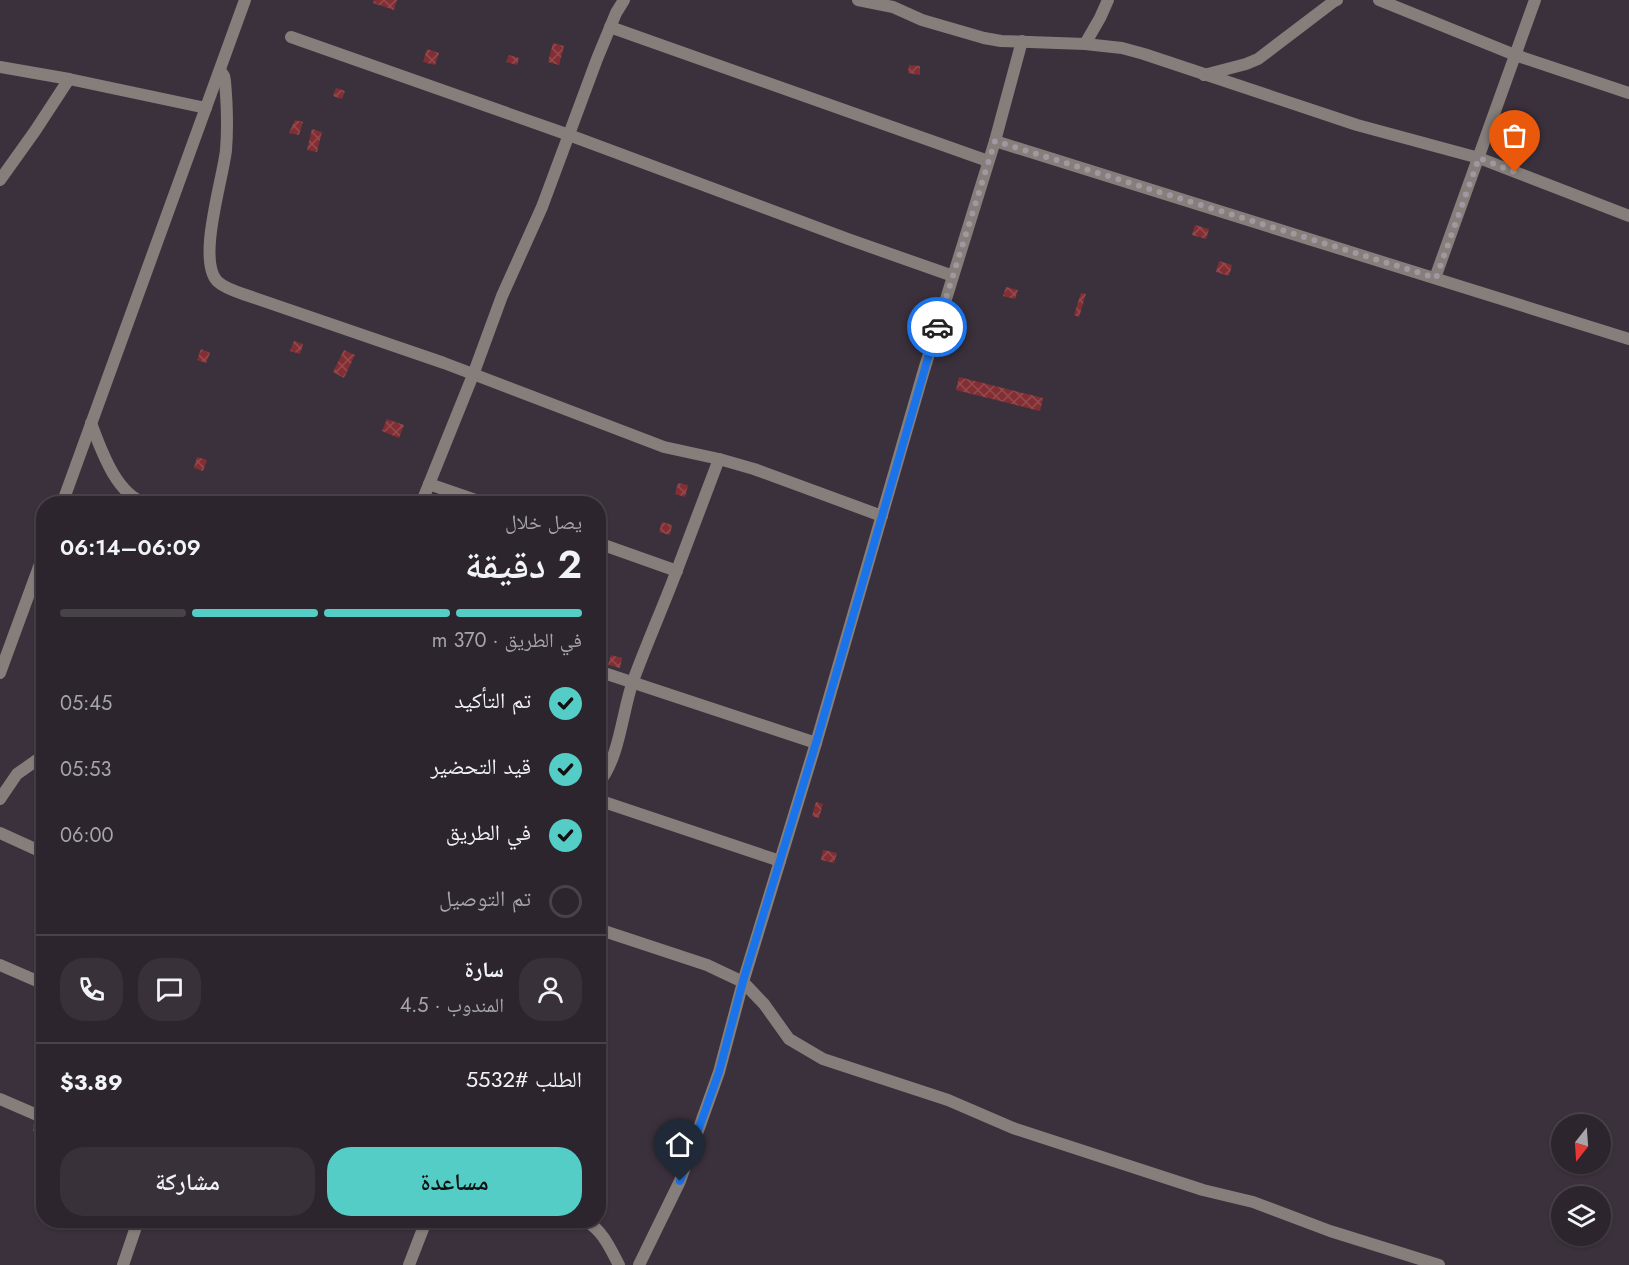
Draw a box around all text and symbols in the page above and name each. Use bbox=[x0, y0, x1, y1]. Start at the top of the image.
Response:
pin bbox=[1489, 110, 1540, 172]
icon: bag bbox=[1498, 119, 1531, 152]
courier bbox=[907, 297, 967, 357]
icon: car bbox=[921, 311, 954, 344]
text: يصل خلال bbox=[505, 508, 582, 537]
text: 06:09–06:14 bbox=[60, 531, 201, 563]
text: 2 دقيقة bbox=[465, 536, 582, 593]
text: في الطريق · 370 m bbox=[432, 626, 582, 655]
text: تم التأكيد bbox=[454, 684, 531, 716]
icon: check bbox=[549, 687, 582, 720]
text: 05:45 bbox=[60, 689, 112, 718]
text: قيد التحضير bbox=[430, 750, 531, 782]
icon: check bbox=[549, 753, 582, 786]
text: 05:53 bbox=[60, 755, 111, 784]
text: في الطريق bbox=[446, 816, 531, 848]
icon: check bbox=[549, 819, 582, 852]
text: 06:00 bbox=[60, 821, 114, 850]
text: تم التوصيل bbox=[439, 882, 531, 914]
text: سارة bbox=[465, 953, 504, 985]
button: phone bbox=[60, 958, 123, 1021]
button: chat bbox=[138, 958, 201, 1021]
button: person bbox=[519, 958, 582, 1021]
text: المندوب · 4.5 bbox=[400, 991, 504, 1020]
text: الطلب #5532 bbox=[466, 1063, 582, 1095]
text: $3.89 bbox=[60, 1066, 123, 1098]
north arrow bbox=[1551, 1114, 1611, 1174]
map controls bbox=[1551, 1114, 1611, 1246]
pin bbox=[654, 1119, 705, 1181]
icon: home bbox=[663, 1128, 696, 1161]
button: مشاركة bbox=[60, 1147, 315, 1216]
button: مساعدة bbox=[327, 1147, 582, 1216]
button: layers bbox=[1551, 1186, 1611, 1246]

